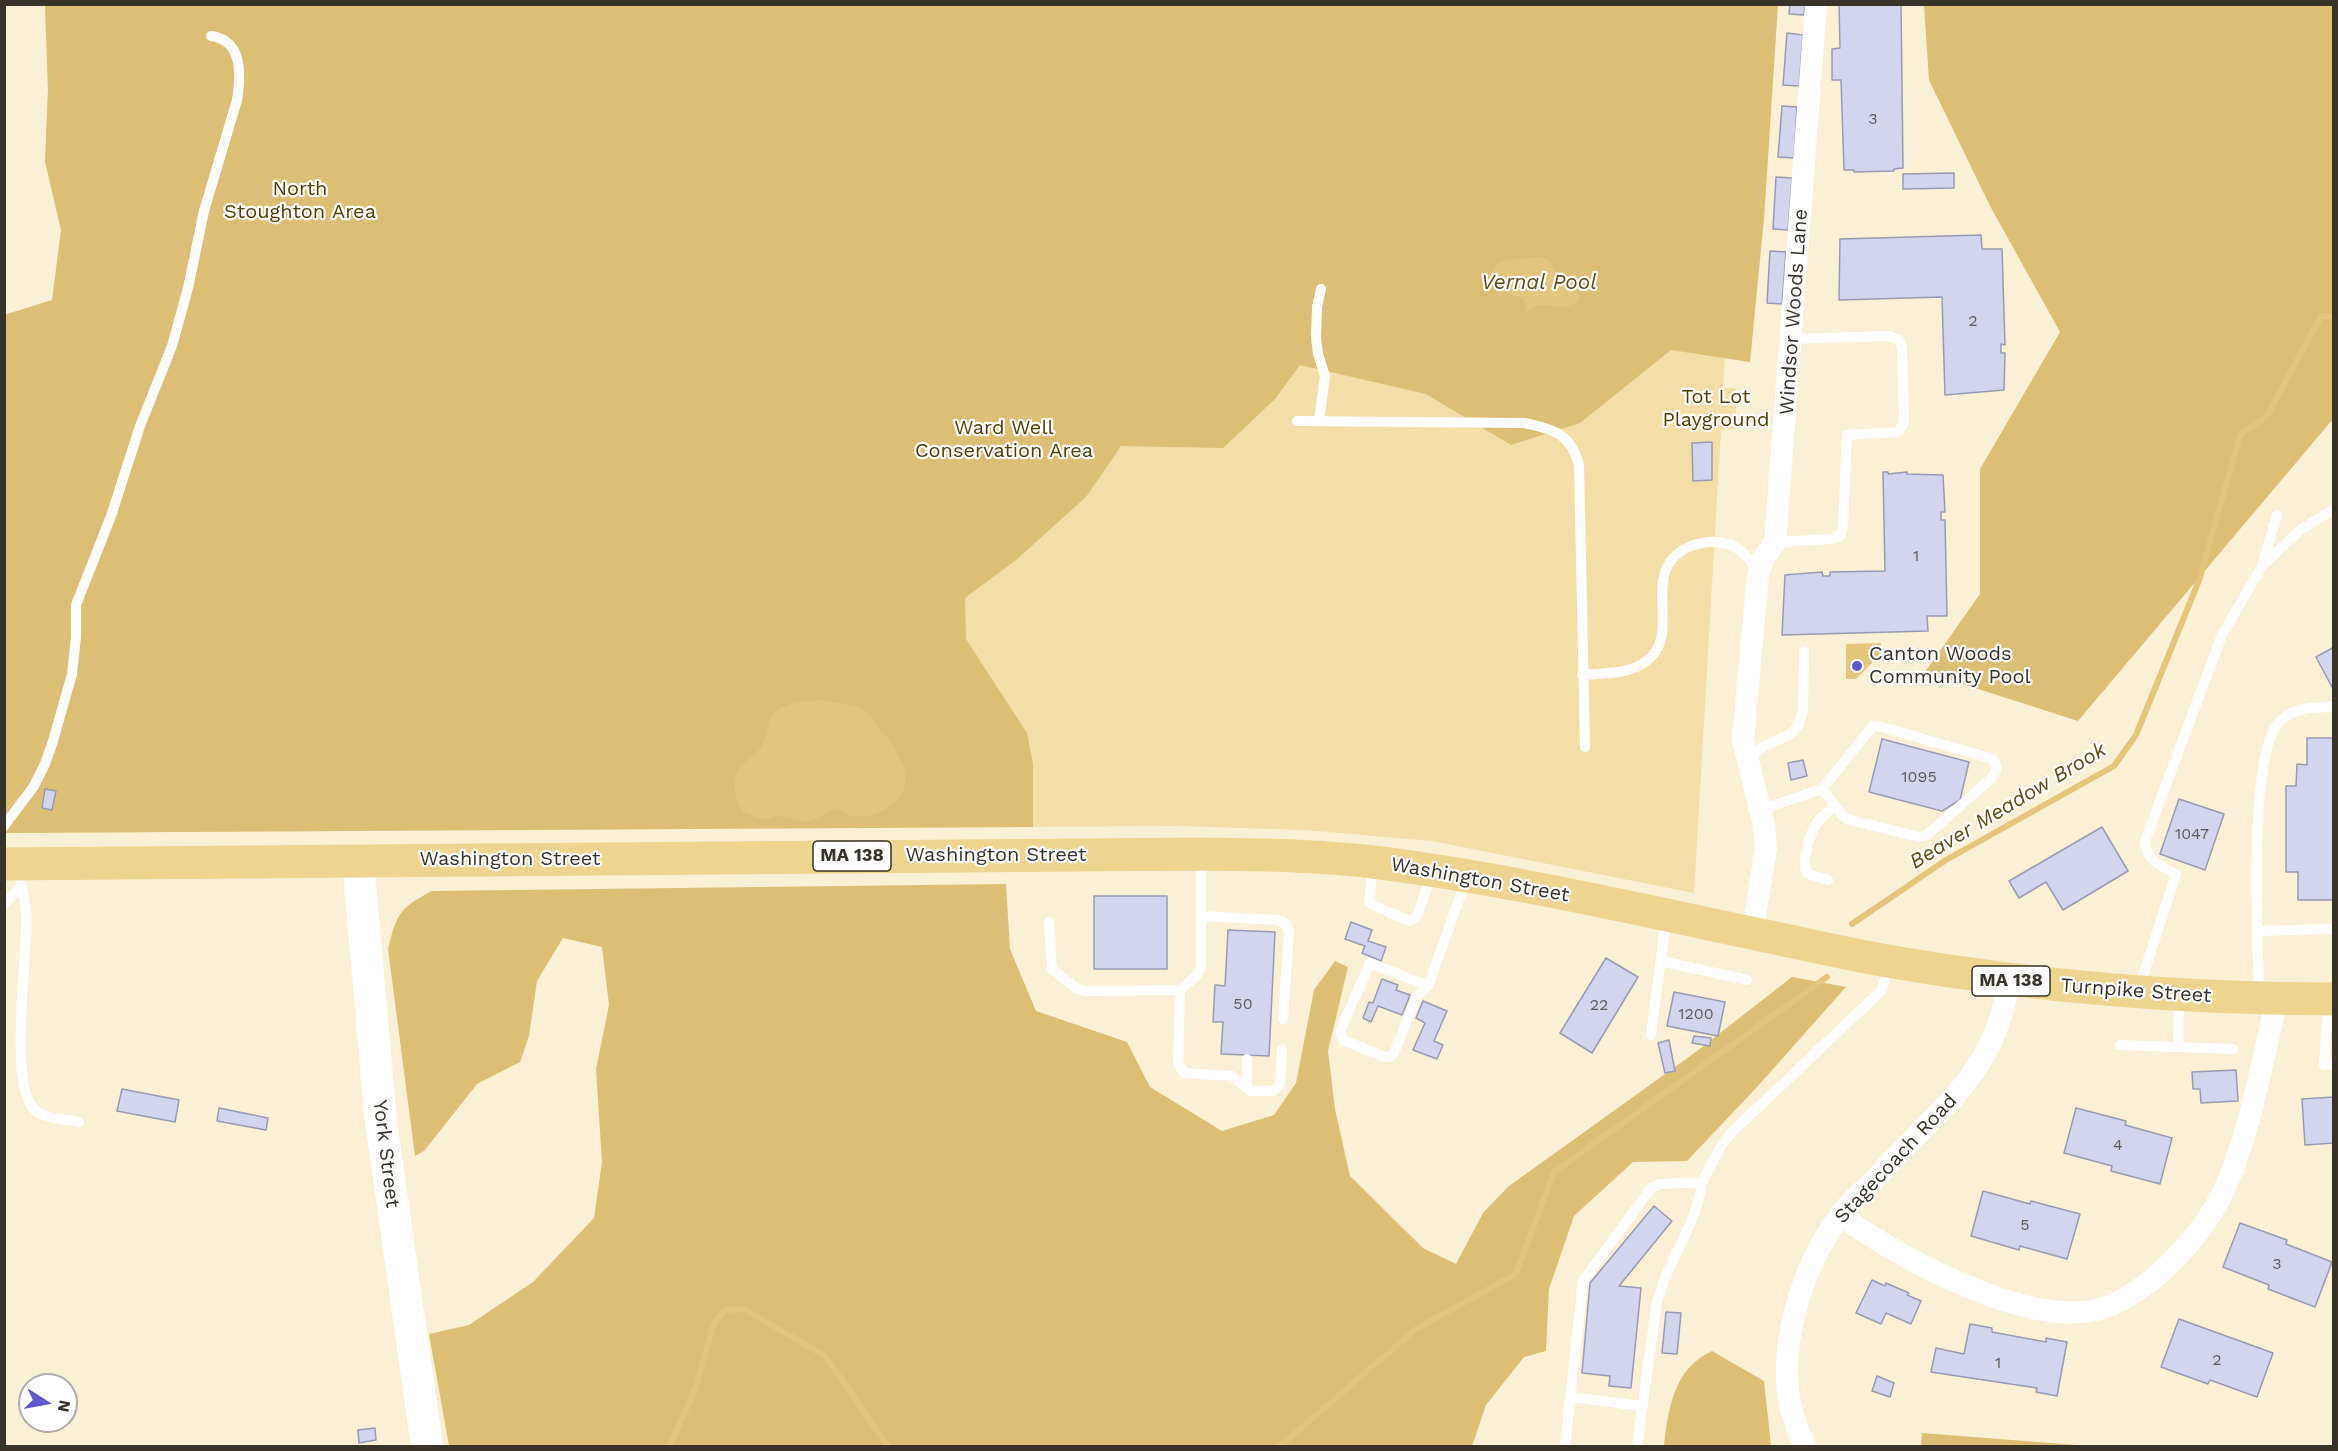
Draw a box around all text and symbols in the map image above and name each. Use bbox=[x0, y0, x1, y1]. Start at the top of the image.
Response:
house number: 3 bbox=[1868, 109, 1878, 129]
park label: North Stoughton Area bbox=[224, 177, 376, 224]
street label: Windsor Woods Lane bbox=[1775, 208, 1813, 416]
water label: Vernal Pool bbox=[1481, 270, 1597, 296]
house number: 2 bbox=[1968, 311, 1978, 331]
park label: Tot Lot Playground bbox=[1662, 385, 1770, 432]
park label: Ward Well Conservation Area bbox=[915, 416, 1093, 463]
house number: 1 bbox=[1913, 546, 1919, 566]
place label: Canton Woods Community Pool bbox=[1869, 642, 2031, 689]
marker: Canton Woods Community Pool bbox=[1850, 659, 1864, 673]
water label: Beaver Meadow Brook bbox=[1905, 737, 2111, 875]
house number: 1095 bbox=[1901, 767, 1937, 787]
house number: 1047 bbox=[2175, 824, 2209, 844]
road number: MA 138 bbox=[813, 841, 891, 871]
street label: Washington Street bbox=[906, 843, 1086, 867]
street label: Washington Street bbox=[420, 847, 600, 871]
street label: Washington Street bbox=[1389, 852, 1571, 908]
road number: MA 138 bbox=[1972, 966, 2050, 996]
street label: Turnpike Street bbox=[2060, 974, 2212, 1008]
house number: 50 bbox=[1233, 994, 1253, 1014]
house number: 22 bbox=[1590, 995, 1608, 1015]
house number: 1200 bbox=[1678, 1004, 1714, 1024]
street label: Stagecoach Road bbox=[1830, 1089, 1962, 1229]
street label: York Street bbox=[367, 1099, 405, 1209]
house number: 4 bbox=[2113, 1135, 2123, 1155]
house number: 5 bbox=[2020, 1215, 2030, 1235]
house number: 3 bbox=[2272, 1254, 2282, 1274]
house number: 2 bbox=[2212, 1350, 2222, 1370]
house number: 1 bbox=[1995, 1353, 2001, 1373]
north arrow bbox=[18, 1373, 78, 1433]
text: N bbox=[54, 1399, 75, 1414]

